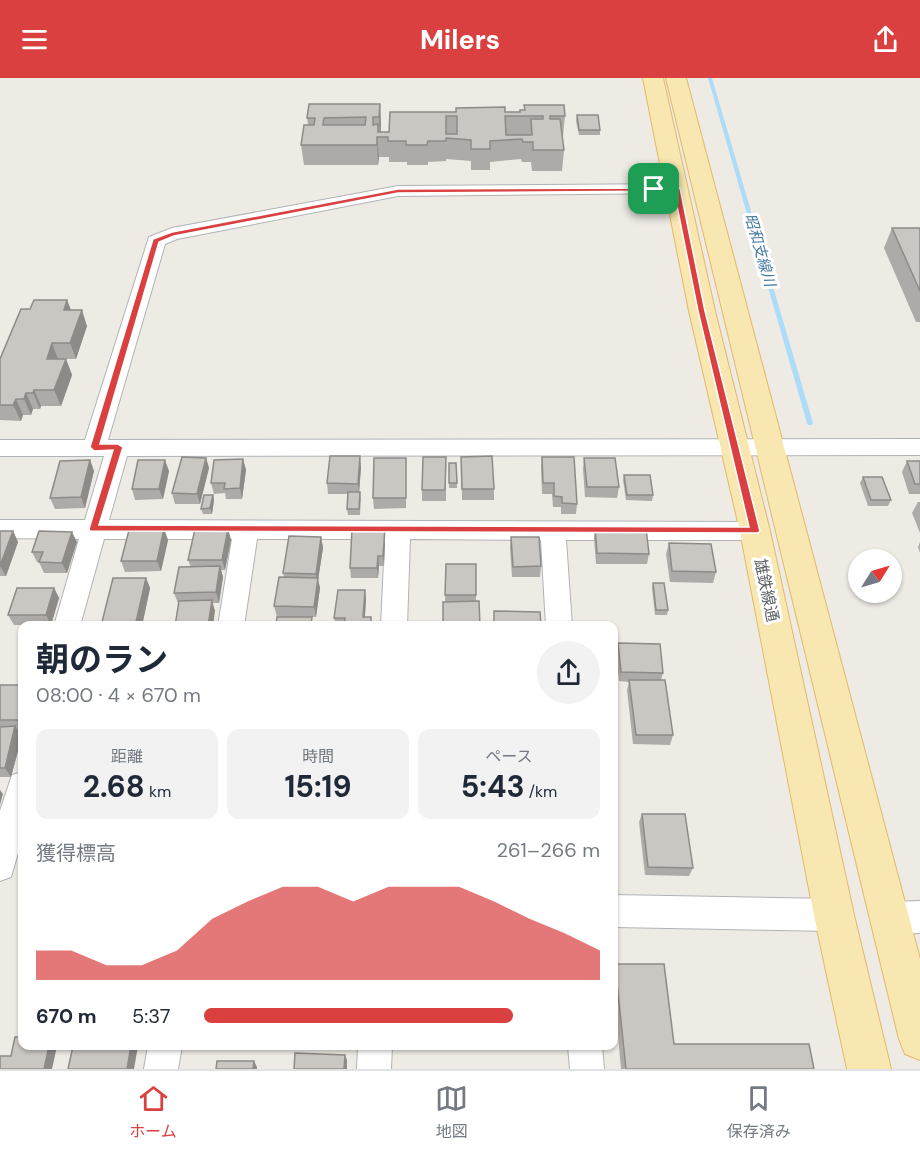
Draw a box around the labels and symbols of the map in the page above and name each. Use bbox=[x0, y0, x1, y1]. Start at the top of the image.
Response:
pin bbox=[628, 163, 679, 214]
water label: 昭和支線川 bbox=[740, 211, 780, 291]
north arrow bbox=[848, 549, 902, 603]
street label: 雄鉄線通 bbox=[750, 557, 783, 624]

